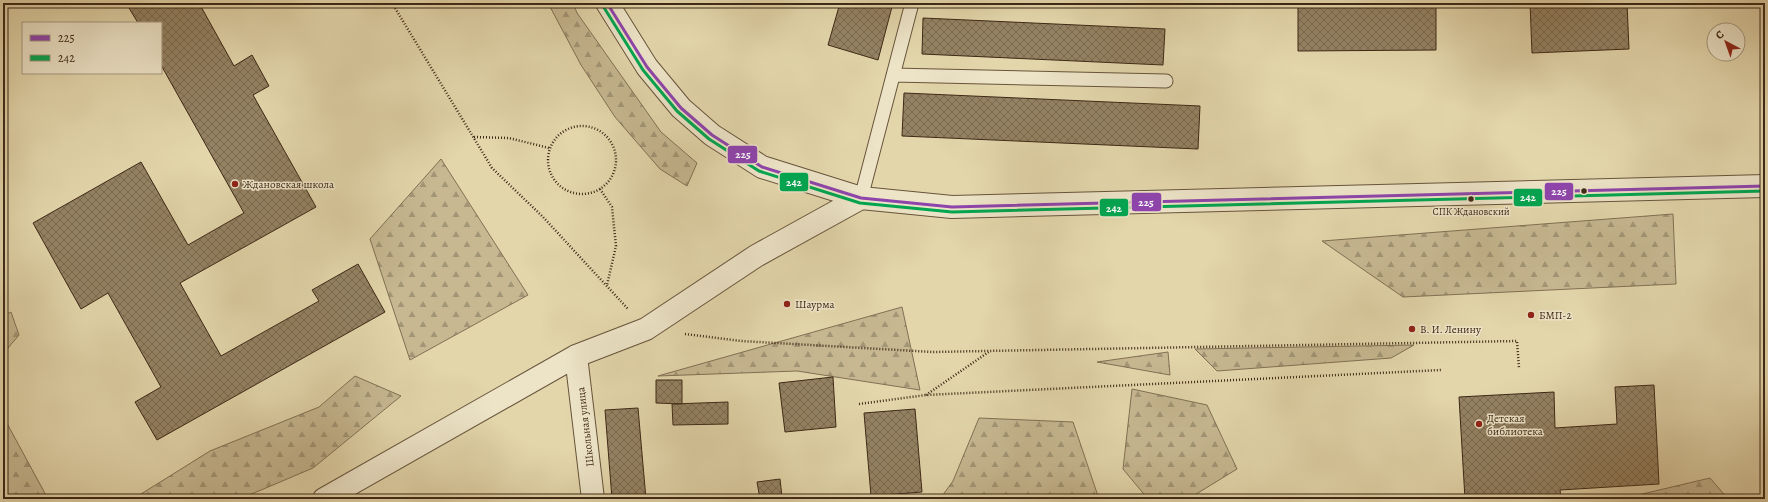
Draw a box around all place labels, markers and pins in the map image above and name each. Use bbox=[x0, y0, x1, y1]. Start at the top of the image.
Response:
place label: Ждановская школа bbox=[243, 177, 335, 192]
marker: Ждановская школа bbox=[230, 179, 240, 189]
unlabelled marker bbox=[1579, 186, 1589, 196]
marker: СПК Ждановский bbox=[1466, 194, 1476, 204]
place label: СПК Ждановский bbox=[1432, 205, 1510, 218]
place label: Шаурма bbox=[795, 297, 835, 312]
marker: Шаурма bbox=[782, 299, 792, 309]
place label: БМП-2 bbox=[1539, 308, 1572, 323]
marker: БМП-2 bbox=[1526, 310, 1536, 320]
place label: В. И. Ленину bbox=[1420, 322, 1482, 337]
marker: В. И. Ленину bbox=[1407, 324, 1417, 334]
place label: Детская библиотека bbox=[1487, 411, 1544, 439]
marker: Детская библиотека bbox=[1474, 419, 1484, 429]

